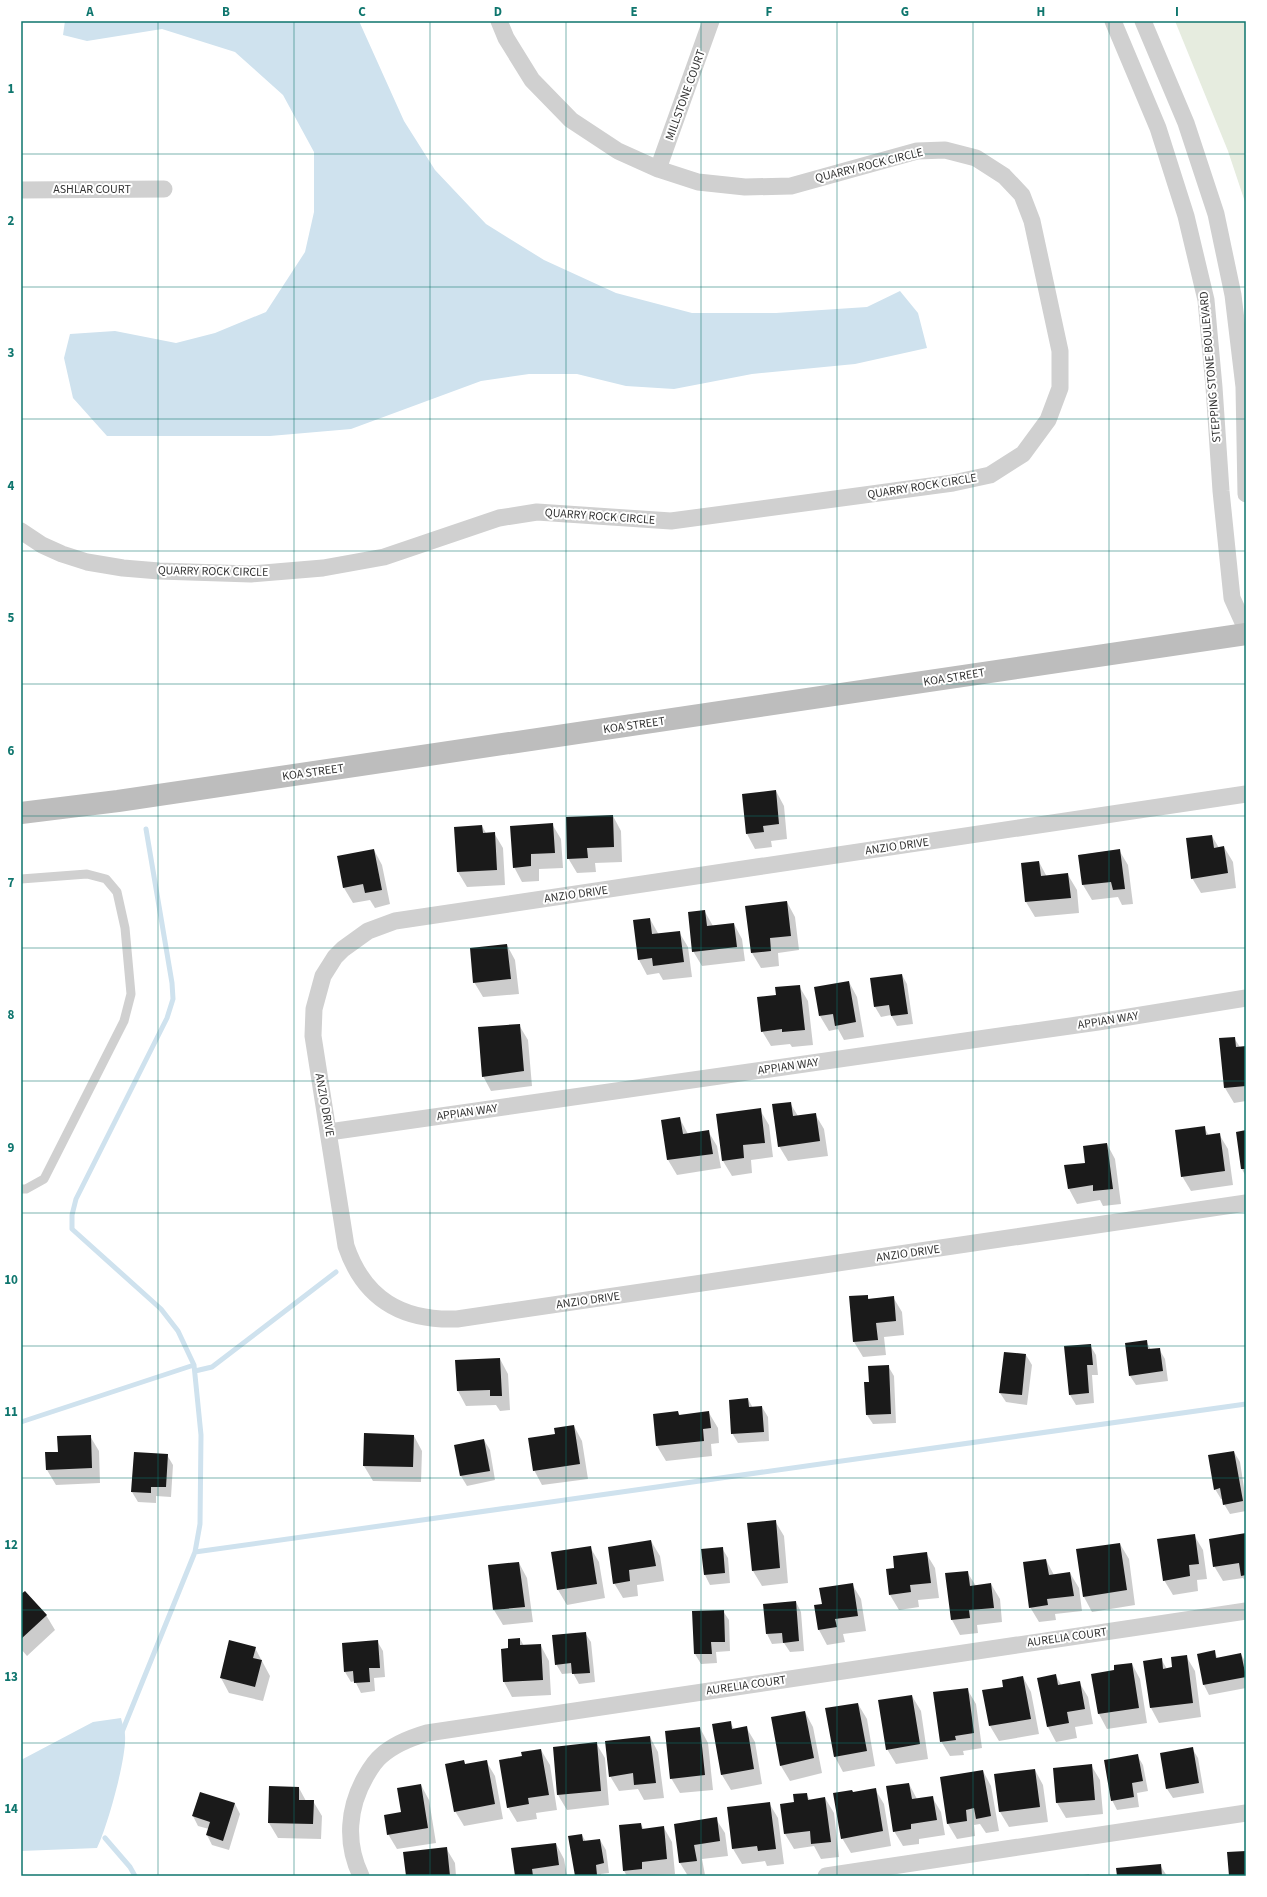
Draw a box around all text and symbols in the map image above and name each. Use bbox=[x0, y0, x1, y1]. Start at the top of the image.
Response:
text: A bbox=[85, 3, 94, 21]
text: B bbox=[222, 3, 230, 21]
text: C bbox=[358, 3, 366, 21]
text: D bbox=[494, 3, 502, 21]
text: E bbox=[630, 3, 638, 21]
text: F bbox=[766, 3, 773, 21]
text: G bbox=[901, 3, 909, 21]
text: H bbox=[1037, 3, 1045, 21]
text: I bbox=[1175, 3, 1179, 21]
street label: MILLSTONE COURT bbox=[661, 47, 710, 143]
text: 1 bbox=[8, 80, 15, 98]
street label: QUARRY ROCK CIRCLE bbox=[813, 144, 925, 187]
street label: ASHLAR COURT bbox=[53, 181, 131, 198]
text: 2 bbox=[8, 212, 15, 230]
street label: STEPPING STONE BOULEVARD bbox=[1195, 291, 1226, 443]
text: 3 bbox=[8, 344, 15, 362]
street label: QUARRY ROCK CIRCLE bbox=[866, 469, 978, 504]
text: 4 bbox=[8, 477, 15, 495]
street label: QUARRY ROCK CIRCLE bbox=[544, 504, 656, 529]
street label: QUARRY ROCK CIRCLE bbox=[158, 562, 268, 581]
text: 5 bbox=[8, 609, 15, 627]
street label: KOA STREET bbox=[922, 664, 987, 691]
street label: KOA STREET bbox=[602, 713, 667, 738]
text: 6 bbox=[8, 742, 15, 760]
street label: KOA STREET bbox=[281, 760, 346, 785]
street label: ANZIO DRIVE bbox=[864, 834, 930, 859]
text: 7 bbox=[8, 874, 15, 892]
street label: ANZIO DRIVE bbox=[543, 882, 609, 907]
text: 8 bbox=[8, 1006, 15, 1024]
street label: APPIAN WAY bbox=[1076, 1007, 1140, 1034]
street label: APPIAN WAY bbox=[756, 1054, 820, 1079]
street label: ANZIO DRIVE bbox=[311, 1072, 338, 1138]
street label: APPIAN WAY bbox=[435, 1100, 499, 1125]
text: 9 bbox=[8, 1139, 15, 1157]
street label: ANZIO DRIVE bbox=[875, 1241, 941, 1266]
text: 10 bbox=[4, 1271, 18, 1289]
street label: ANZIO DRIVE bbox=[555, 1288, 621, 1313]
text: 11 bbox=[4, 1403, 18, 1421]
text: 12 bbox=[4, 1536, 18, 1554]
street label: AURELIA COURT bbox=[1026, 1623, 1109, 1652]
text: 13 bbox=[4, 1668, 18, 1686]
street label: AURELIA COURT bbox=[705, 1671, 788, 1700]
text: 14 bbox=[4, 1800, 18, 1818]

